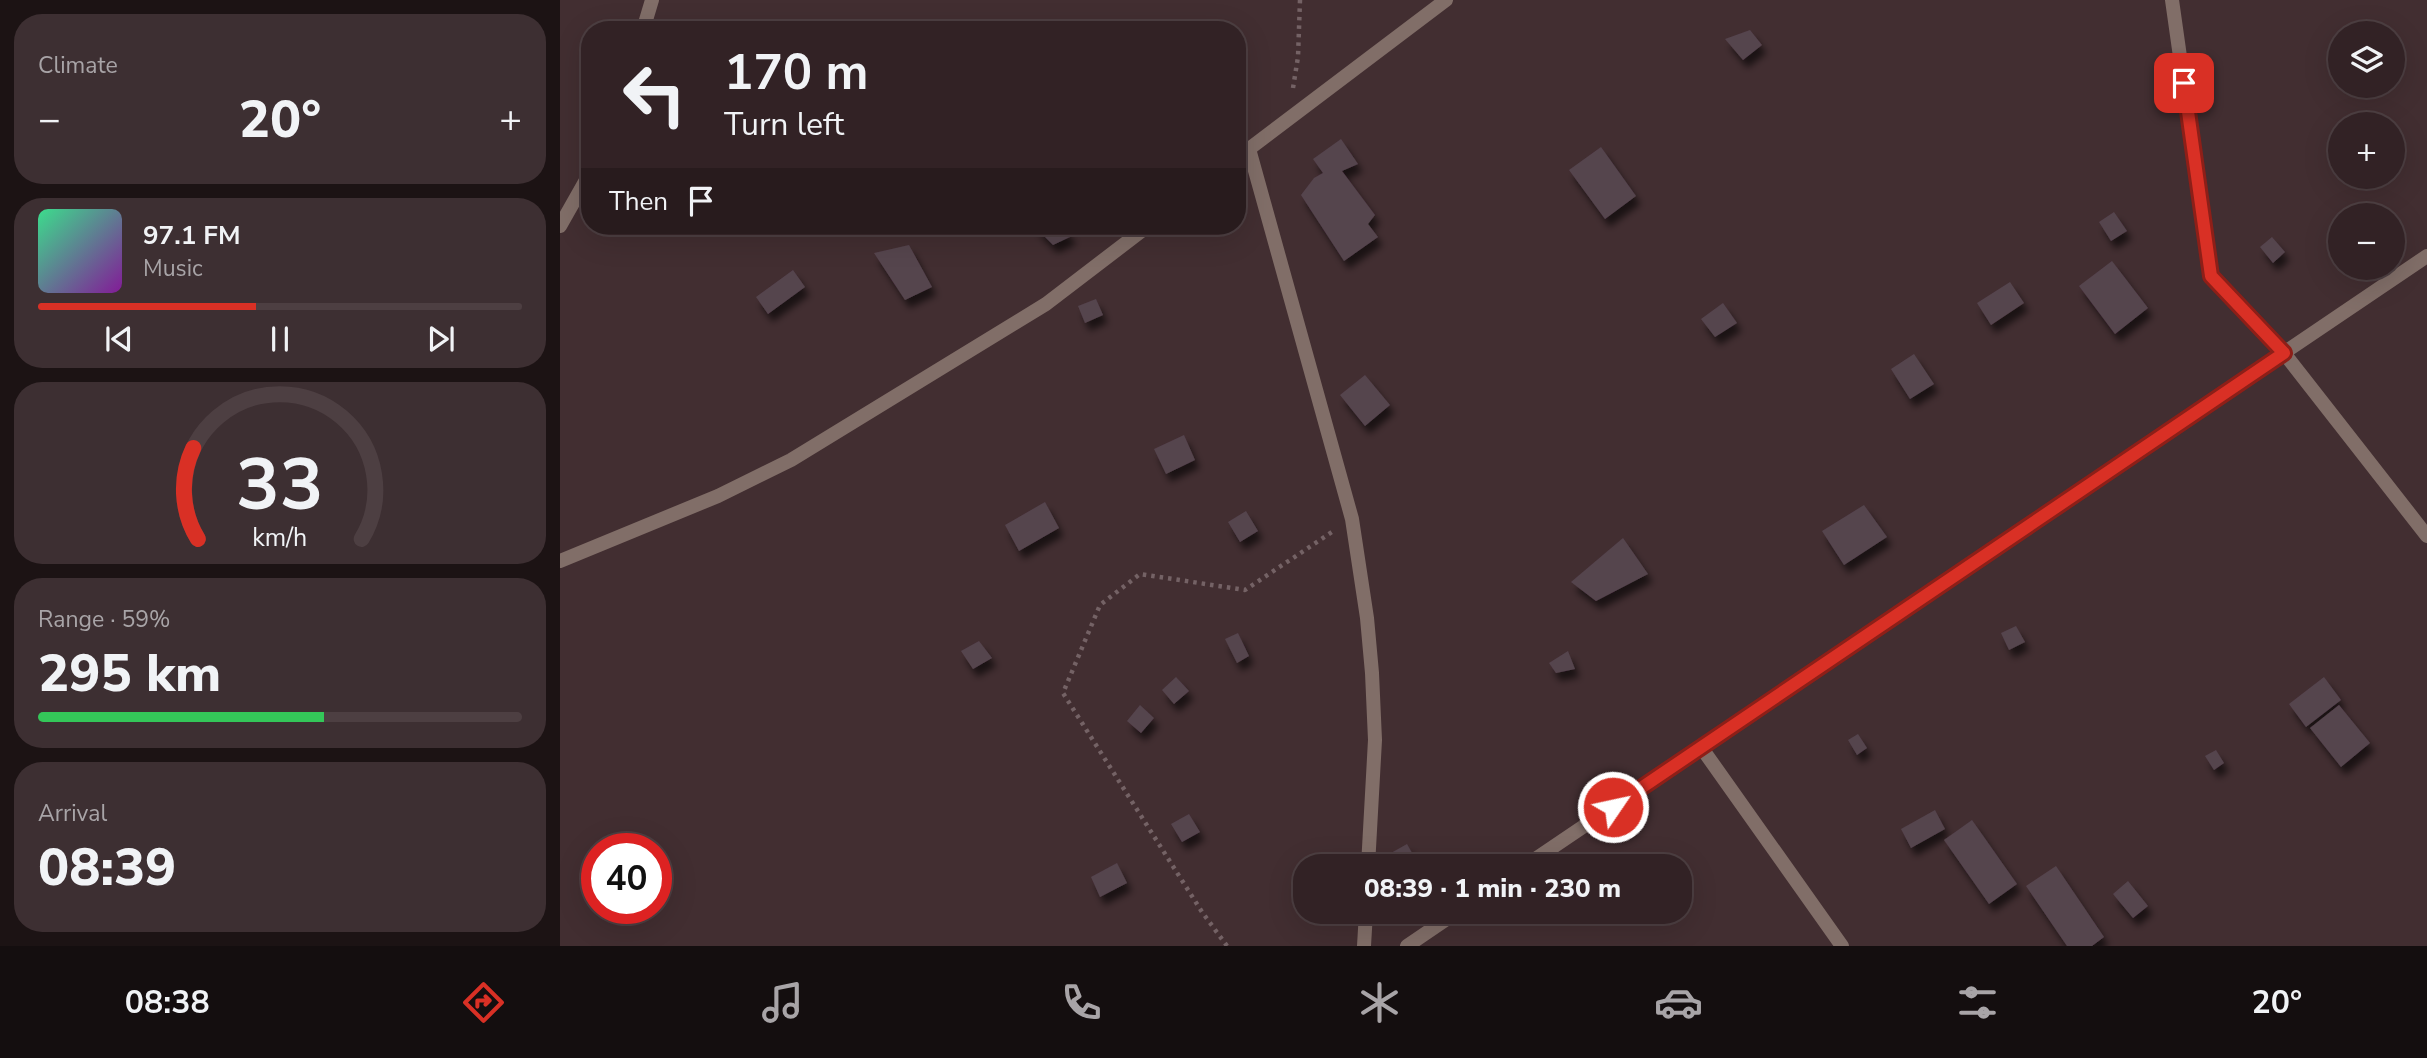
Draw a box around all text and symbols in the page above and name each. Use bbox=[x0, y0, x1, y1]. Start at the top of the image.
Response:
map controls bbox=[2328, 21, 2405, 280]
button: layers bbox=[2328, 21, 2405, 98]
text: 170 m bbox=[724, 39, 868, 106]
icon: left bbox=[609, 49, 700, 140]
text: Climate bbox=[38, 50, 118, 81]
pin bbox=[2154, 53, 2214, 113]
icon: arrive bbox=[2165, 64, 2203, 102]
text: 20° bbox=[239, 84, 321, 155]
text: − bbox=[38, 94, 61, 145]
text: + bbox=[499, 94, 522, 145]
text: Turn left bbox=[724, 103, 844, 146]
button: + bbox=[2328, 112, 2405, 189]
icon: arrive bbox=[682, 182, 720, 220]
text: Then bbox=[609, 184, 668, 219]
button: − bbox=[2328, 203, 2405, 280]
text: 97.1 FM bbox=[143, 218, 240, 253]
text: Music bbox=[143, 253, 203, 284]
icon: previous bbox=[100, 320, 138, 358]
icon: pause bbox=[261, 320, 299, 358]
icon: next bbox=[422, 320, 460, 358]
text: 33 bbox=[236, 435, 324, 535]
text: km/h bbox=[252, 521, 308, 555]
text: Range · 59% bbox=[38, 604, 170, 635]
text: 295 km bbox=[38, 638, 221, 709]
position arrow bbox=[1576, 770, 1650, 844]
text: Arrival bbox=[38, 798, 107, 829]
text: 08:39 bbox=[38, 832, 176, 903]
speed limit sign: 40 bbox=[581, 833, 672, 924]
text: 08:39 · 1 min · 230 m bbox=[1364, 871, 1621, 906]
icon: directions bbox=[459, 978, 508, 1027]
icon: music bbox=[758, 978, 807, 1027]
icon: phone bbox=[1057, 978, 1106, 1027]
icon: climate bbox=[1355, 978, 1404, 1027]
icon: car bbox=[1654, 978, 1703, 1027]
icon: filters bbox=[1953, 978, 2002, 1027]
text: 08:38 bbox=[125, 981, 210, 1024]
text: 20° bbox=[2252, 981, 2302, 1024]

